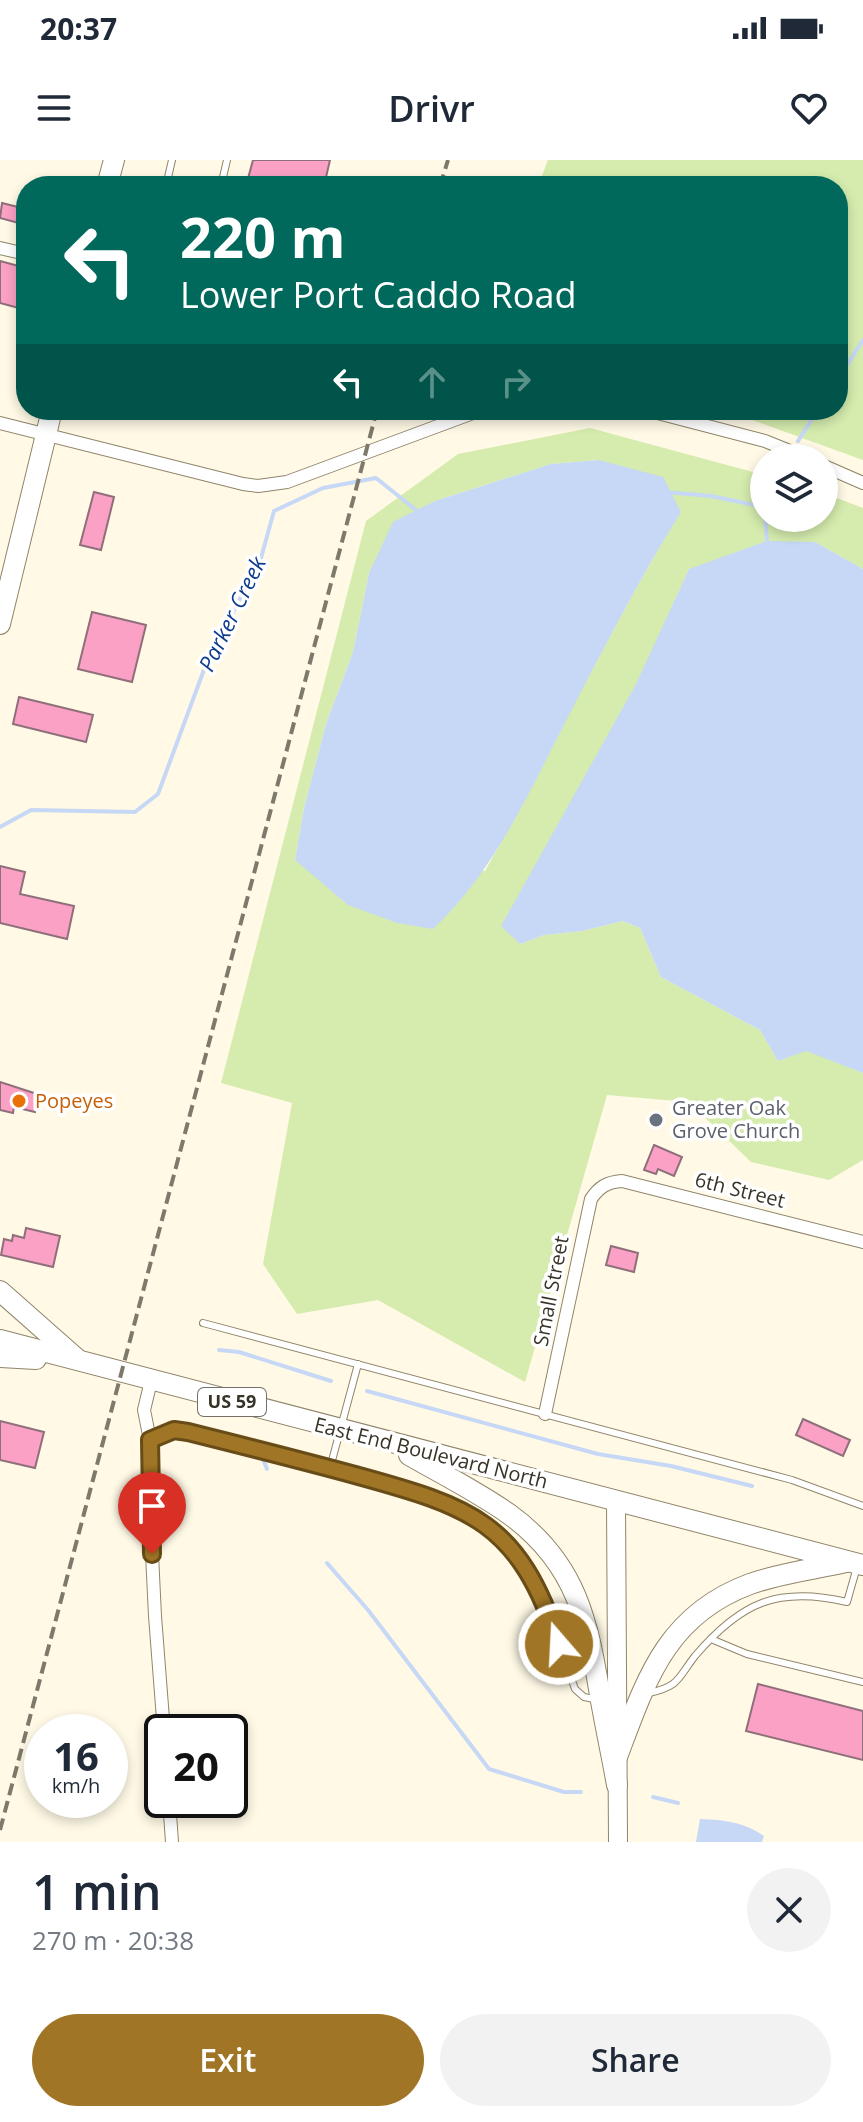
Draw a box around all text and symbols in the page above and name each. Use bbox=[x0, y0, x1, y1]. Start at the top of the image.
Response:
text: 20:37 bbox=[40, 8, 117, 49]
text: Drivr bbox=[388, 84, 475, 133]
icon: menu bbox=[32, 86, 76, 130]
icon: heart bbox=[787, 86, 831, 130]
text: 220 m bbox=[180, 198, 346, 274]
icon: left bbox=[48, 208, 152, 312]
text: Lower Port Caddo Road bbox=[180, 270, 576, 319]
icon: left bbox=[326, 360, 370, 404]
icon: ahead bbox=[410, 360, 454, 404]
icon: right bbox=[494, 360, 538, 404]
map controls bbox=[750, 444, 838, 532]
button: layers bbox=[750, 444, 838, 532]
water label: Parker Creek bbox=[190, 550, 272, 676]
place label: Popeyes bbox=[35, 1087, 113, 1114]
marker: Popeyes bbox=[10, 1092, 28, 1110]
place label: Greater Oak Grove Church bbox=[672, 1094, 800, 1144]
marker: Greater Oak Grove Church bbox=[647, 1111, 665, 1129]
street label: 6th Street bbox=[692, 1165, 788, 1214]
street label: Small Street bbox=[527, 1233, 574, 1348]
road number: US 59 bbox=[198, 1388, 266, 1416]
street label: East End Boulevard North bbox=[312, 1410, 551, 1495]
pin bbox=[118, 1472, 186, 1554]
icon: arrive bbox=[130, 1484, 174, 1528]
position arrow bbox=[517, 1602, 601, 1686]
speed limit sign: 20 bbox=[144, 1714, 248, 1818]
text: 16 bbox=[53, 1728, 99, 1783]
text: km/h bbox=[52, 1772, 100, 1799]
text: 1 min bbox=[32, 1859, 162, 1924]
button: close bbox=[747, 1868, 831, 1952]
text: 270 m · 20:38 bbox=[32, 1922, 194, 1958]
button: Exit bbox=[32, 2014, 424, 2106]
button: Share bbox=[440, 2014, 831, 2106]

